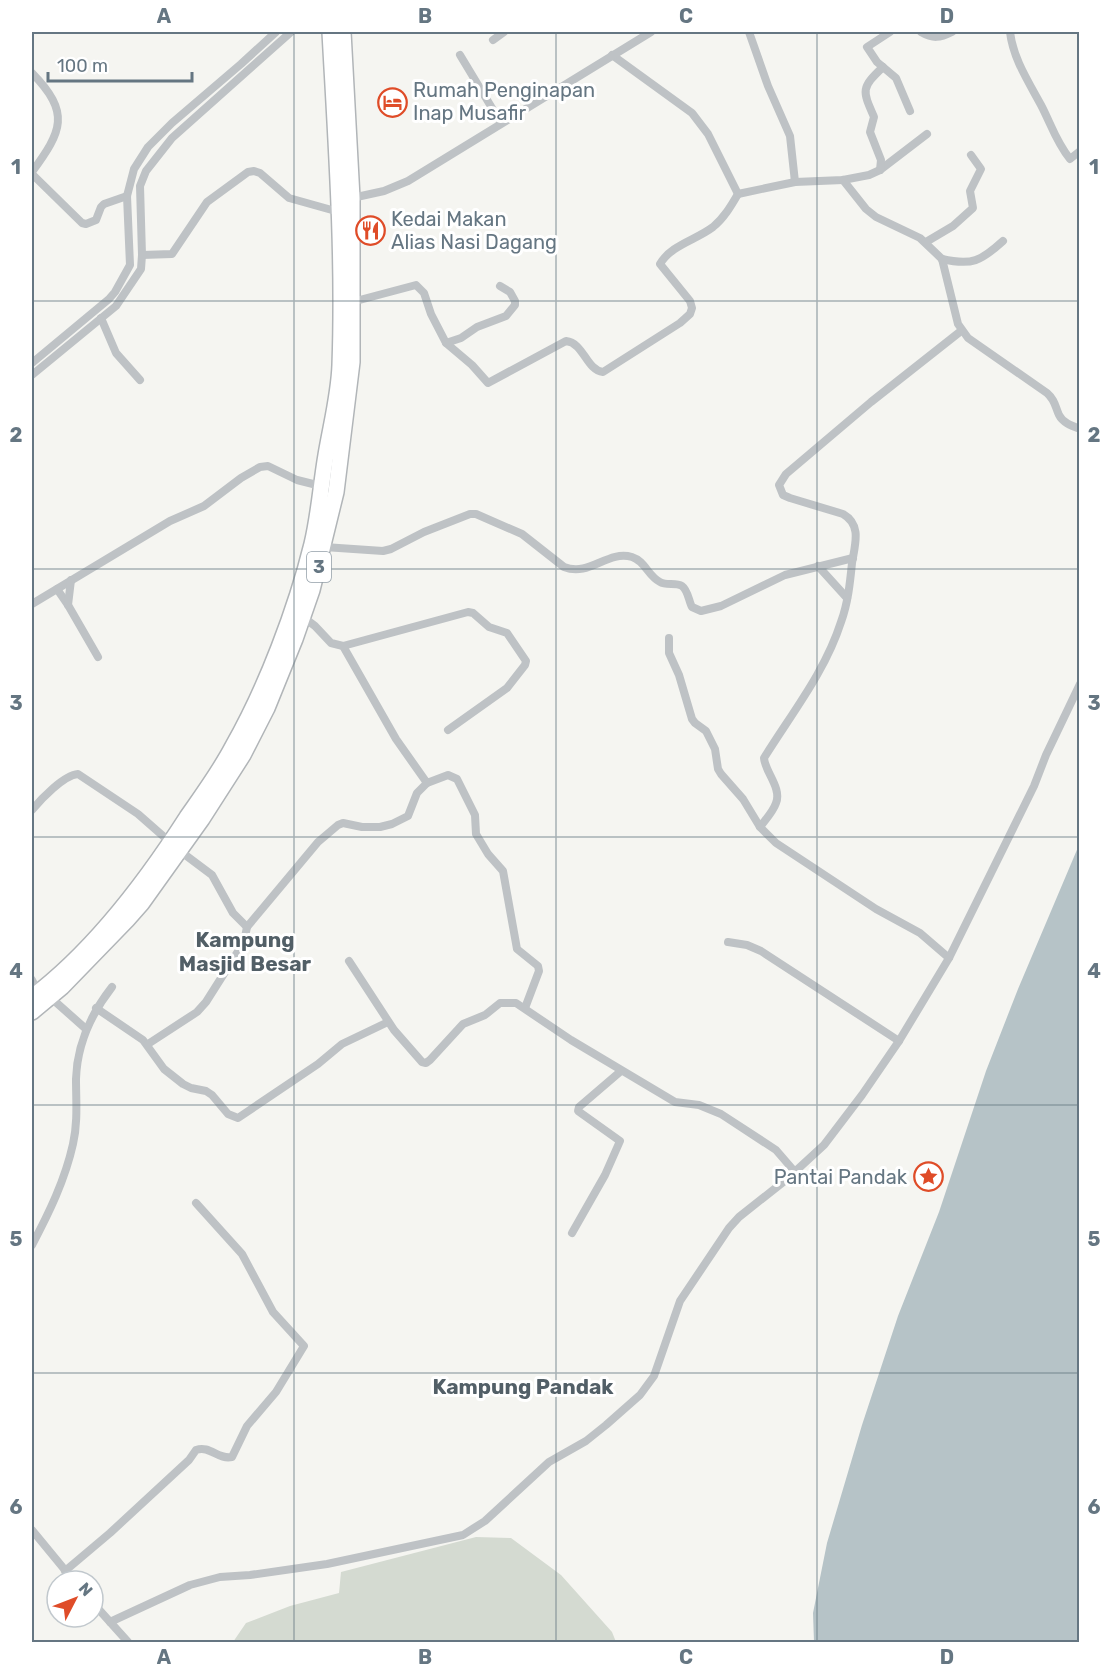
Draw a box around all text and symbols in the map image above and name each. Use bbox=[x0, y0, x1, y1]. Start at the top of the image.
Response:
text: A bbox=[157, 4, 172, 28]
text: B bbox=[418, 4, 432, 28]
text: C bbox=[679, 4, 693, 28]
text: D bbox=[940, 4, 954, 28]
scale bar bbox=[48, 45, 192, 83]
text: 100 m bbox=[57, 55, 108, 77]
place label: Rumah Penginapan Inap Musafir bbox=[413, 78, 595, 125]
hotel icon: Rumah Penginapan Inap Musafir bbox=[376, 86, 408, 118]
text: 1 bbox=[11, 155, 21, 179]
text: 1 bbox=[1089, 155, 1099, 179]
place label: Kedai Makan Alias Nasi Dagang bbox=[391, 207, 557, 254]
restaurant icon: Kedai Makan Alias Nasi Dagang bbox=[354, 214, 386, 246]
text: 2 bbox=[10, 423, 23, 447]
text: 2 bbox=[1088, 423, 1101, 447]
road number: 3 bbox=[307, 552, 331, 582]
text: 3 bbox=[9, 691, 23, 715]
text: 3 bbox=[1087, 691, 1101, 715]
district label: Kampung Masjid Besar bbox=[179, 927, 312, 976]
text: 4 bbox=[9, 959, 23, 983]
text: 4 bbox=[1087, 959, 1101, 983]
place icon: Pantai Pandak bbox=[912, 1161, 944, 1193]
place label: Pantai Pandak bbox=[774, 1165, 908, 1189]
text: 5 bbox=[10, 1227, 23, 1251]
text: 5 bbox=[1088, 1227, 1101, 1251]
district label: Kampung Pandak bbox=[432, 1374, 614, 1399]
text: 6 bbox=[9, 1495, 23, 1519]
text: 6 bbox=[1087, 1495, 1101, 1519]
north arrow bbox=[45, 1569, 105, 1629]
text: N bbox=[75, 1579, 97, 1600]
text: A bbox=[157, 1645, 172, 1669]
text: B bbox=[418, 1645, 432, 1669]
text: C bbox=[679, 1645, 693, 1669]
text: D bbox=[940, 1645, 954, 1669]

